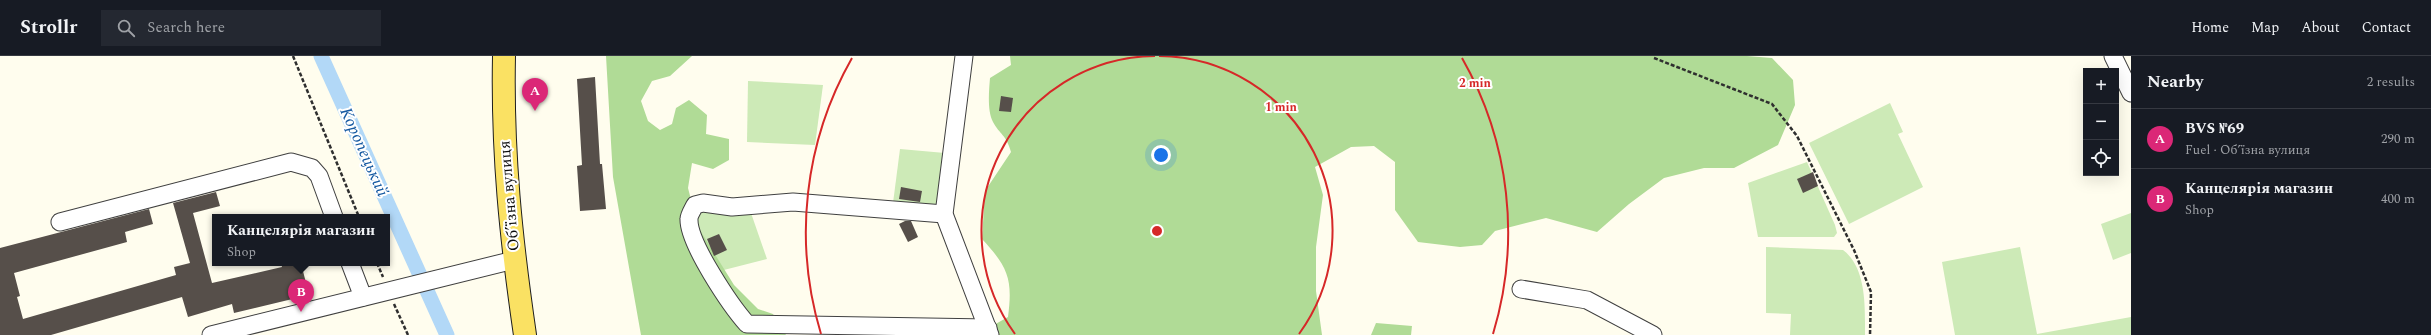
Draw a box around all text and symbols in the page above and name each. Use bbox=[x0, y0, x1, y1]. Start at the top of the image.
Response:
search box bbox=[101, 10, 381, 46]
text: Strollr bbox=[20, 13, 77, 42]
text: Search here bbox=[147, 16, 225, 39]
icon: search bbox=[115, 17, 137, 39]
text: Home bbox=[2191, 17, 2229, 38]
text: Map bbox=[2251, 17, 2279, 38]
text: About bbox=[2301, 17, 2340, 38]
text: Contact bbox=[2362, 17, 2411, 38]
map controls bbox=[2083, 68, 2119, 176]
button: + bbox=[2083, 68, 2119, 104]
text: Nearby bbox=[2147, 69, 2203, 95]
text: 2 results bbox=[2367, 72, 2415, 92]
text: 2 min bbox=[1459, 74, 1492, 93]
pin: A bbox=[522, 78, 548, 111]
text: 1 min bbox=[1265, 98, 1298, 117]
water label: Коропецький bbox=[333, 103, 395, 201]
button: − bbox=[2083, 104, 2119, 140]
text: BVS №69 bbox=[2185, 117, 2244, 140]
text: A bbox=[2155, 129, 2165, 149]
text: 290 m bbox=[2381, 129, 2415, 149]
street label: Обʼїзна вулиця bbox=[492, 140, 526, 252]
button: locate bbox=[2083, 140, 2119, 176]
text: Fuel · Обʼїзна вулиця bbox=[2185, 140, 2310, 160]
your location bbox=[1151, 145, 1171, 165]
text: Канцелярія магазин bbox=[2185, 177, 2333, 200]
text: B bbox=[2155, 189, 2165, 209]
text: 400 m bbox=[2381, 189, 2415, 209]
text: Shop bbox=[2185, 200, 2214, 220]
popup bbox=[212, 214, 390, 266]
text: Канцелярія магазин bbox=[227, 219, 375, 242]
centre of rings bbox=[1150, 224, 1164, 238]
text: Shop bbox=[227, 242, 256, 262]
pin: B bbox=[288, 279, 314, 312]

